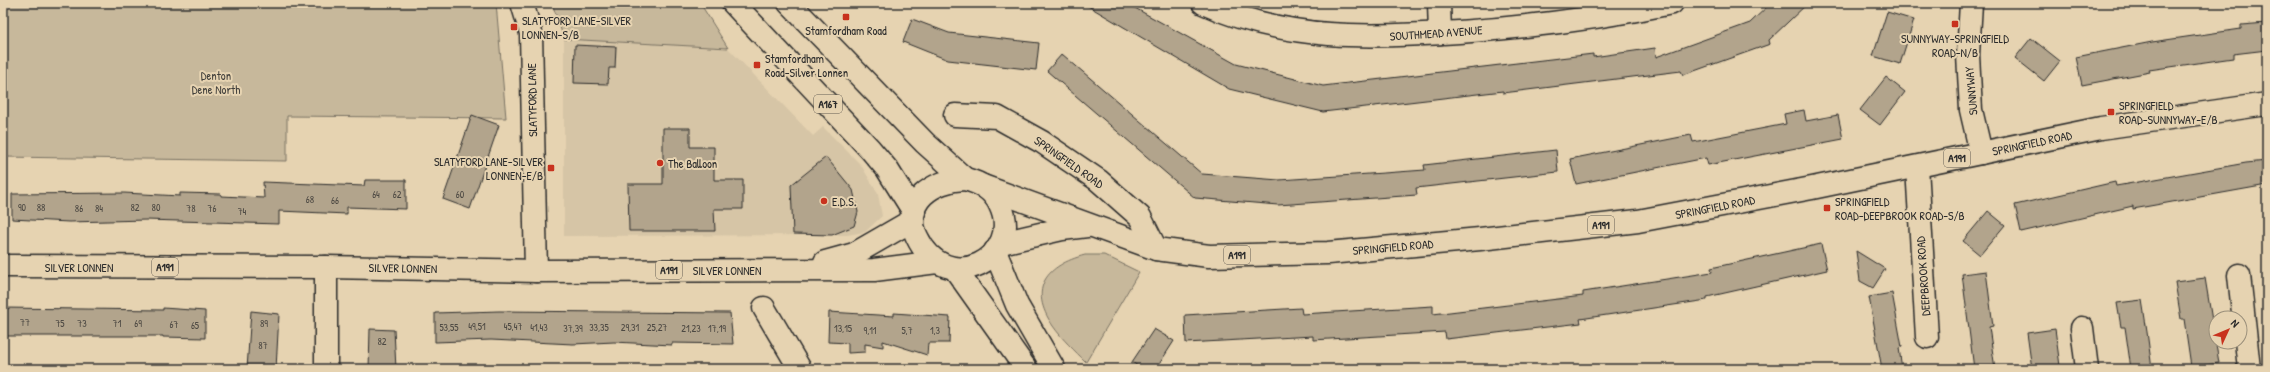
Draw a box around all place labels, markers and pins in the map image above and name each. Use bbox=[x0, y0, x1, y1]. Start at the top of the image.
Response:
place label: SLATYFORD LANE-SILVER LONNEN-S/B bbox=[522, 12, 632, 43]
marker: Stamfordham Road bbox=[841, 12, 851, 22]
marker: SUNNYWAY-SPRINGFIELD ROAD-N/B bbox=[1950, 19, 1960, 29]
marker: SLATYFORD LANE-SILVER LONNEN-S/B bbox=[509, 22, 519, 32]
place label: Stamfordham Road bbox=[805, 22, 887, 39]
place label: SUNNYWAY-SPRINGFIELD ROAD-N/B bbox=[1901, 30, 2009, 61]
place label: Stamfordham Road-Silver Lonnen bbox=[765, 50, 848, 81]
marker: Stamfordham Road-Silver Lonnen bbox=[752, 60, 762, 70]
place label: SPRINGFIELD ROAD-SUNNYWAY-E/B bbox=[2119, 97, 2218, 128]
marker: SPRINGFIELD ROAD-SUNNYWAY-E/B bbox=[2106, 107, 2116, 117]
place label: SLATYFORD LANE-SILVER LONNEN-E/B bbox=[434, 153, 544, 184]
place label: The Balloon bbox=[668, 155, 717, 172]
marker: The Balloon bbox=[655, 158, 665, 168]
marker: SLATYFORD LANE-SILVER LONNEN-E/B bbox=[546, 163, 556, 173]
place label: E.D.S. bbox=[832, 193, 856, 210]
place label: SPRINGFIELD ROAD-DEEPBROOK ROAD-S/B bbox=[1835, 193, 1965, 224]
marker: E.D.S. bbox=[819, 196, 829, 206]
marker: SPRINGFIELD ROAD-DEEPBROOK ROAD-S/B bbox=[1822, 203, 1832, 213]

